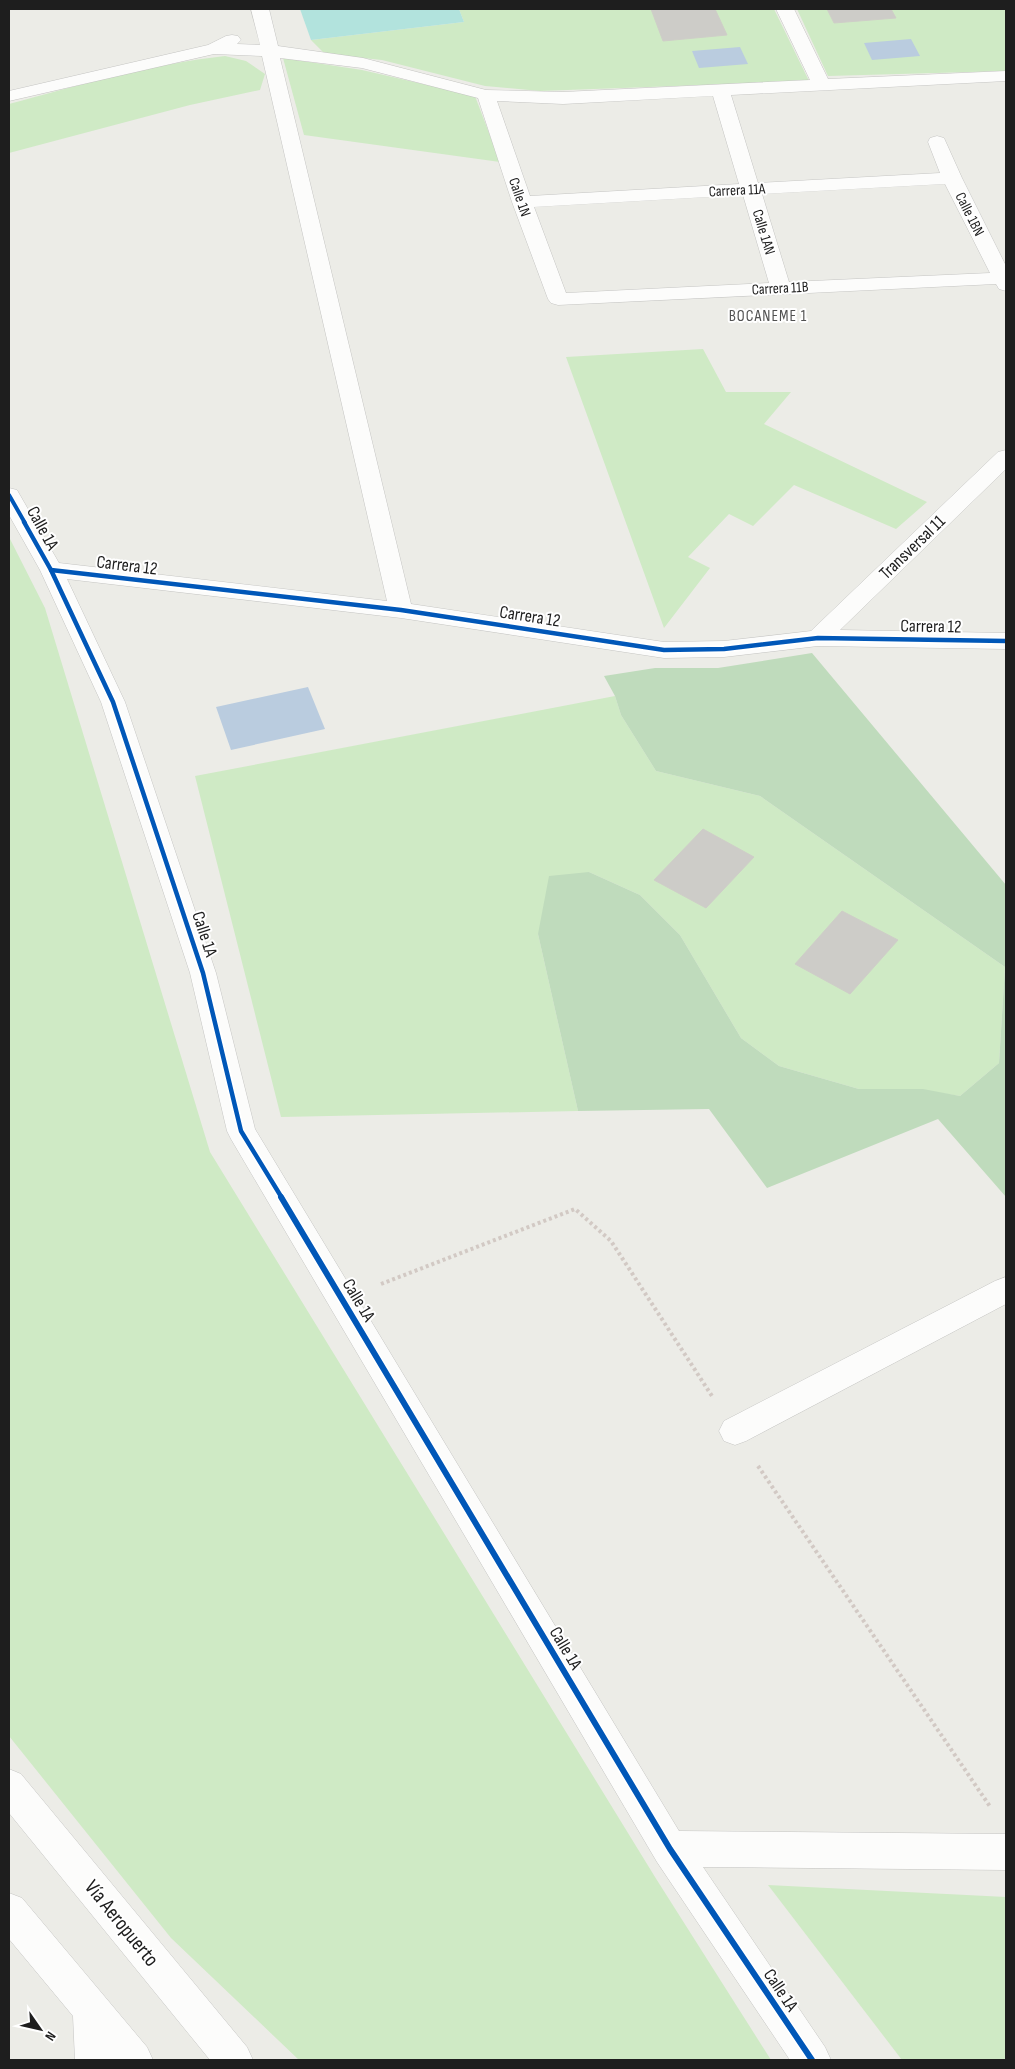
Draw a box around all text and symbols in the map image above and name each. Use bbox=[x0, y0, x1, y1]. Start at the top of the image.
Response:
street label: Calle 1N bbox=[504, 175, 535, 219]
street label: Carrera 11A bbox=[708, 180, 766, 201]
street label: Calle 1BN bbox=[951, 189, 989, 239]
street label: Calle 1AN bbox=[748, 207, 779, 257]
street label: Carrera 11B bbox=[751, 278, 809, 299]
district label: BOCANEME 1 bbox=[729, 307, 807, 326]
street label: Calle 1A bbox=[22, 503, 63, 554]
street label: Transversal 11 bbox=[875, 511, 950, 584]
street label: Carrera 12 bbox=[95, 551, 159, 580]
street label: Carrera 12 bbox=[498, 601, 562, 632]
street label: Carrera 12 bbox=[900, 615, 962, 638]
street label: Calle 1A bbox=[187, 909, 222, 960]
street label: Calle 1A bbox=[338, 1275, 380, 1326]
street label: Calle 1A bbox=[545, 1623, 587, 1674]
street label: Vía Aeropuerto bbox=[79, 1875, 164, 1972]
street label: Calle 1A bbox=[759, 1965, 802, 2016]
north arrow bbox=[15, 2004, 65, 2054]
text: N bbox=[41, 2028, 60, 2044]

